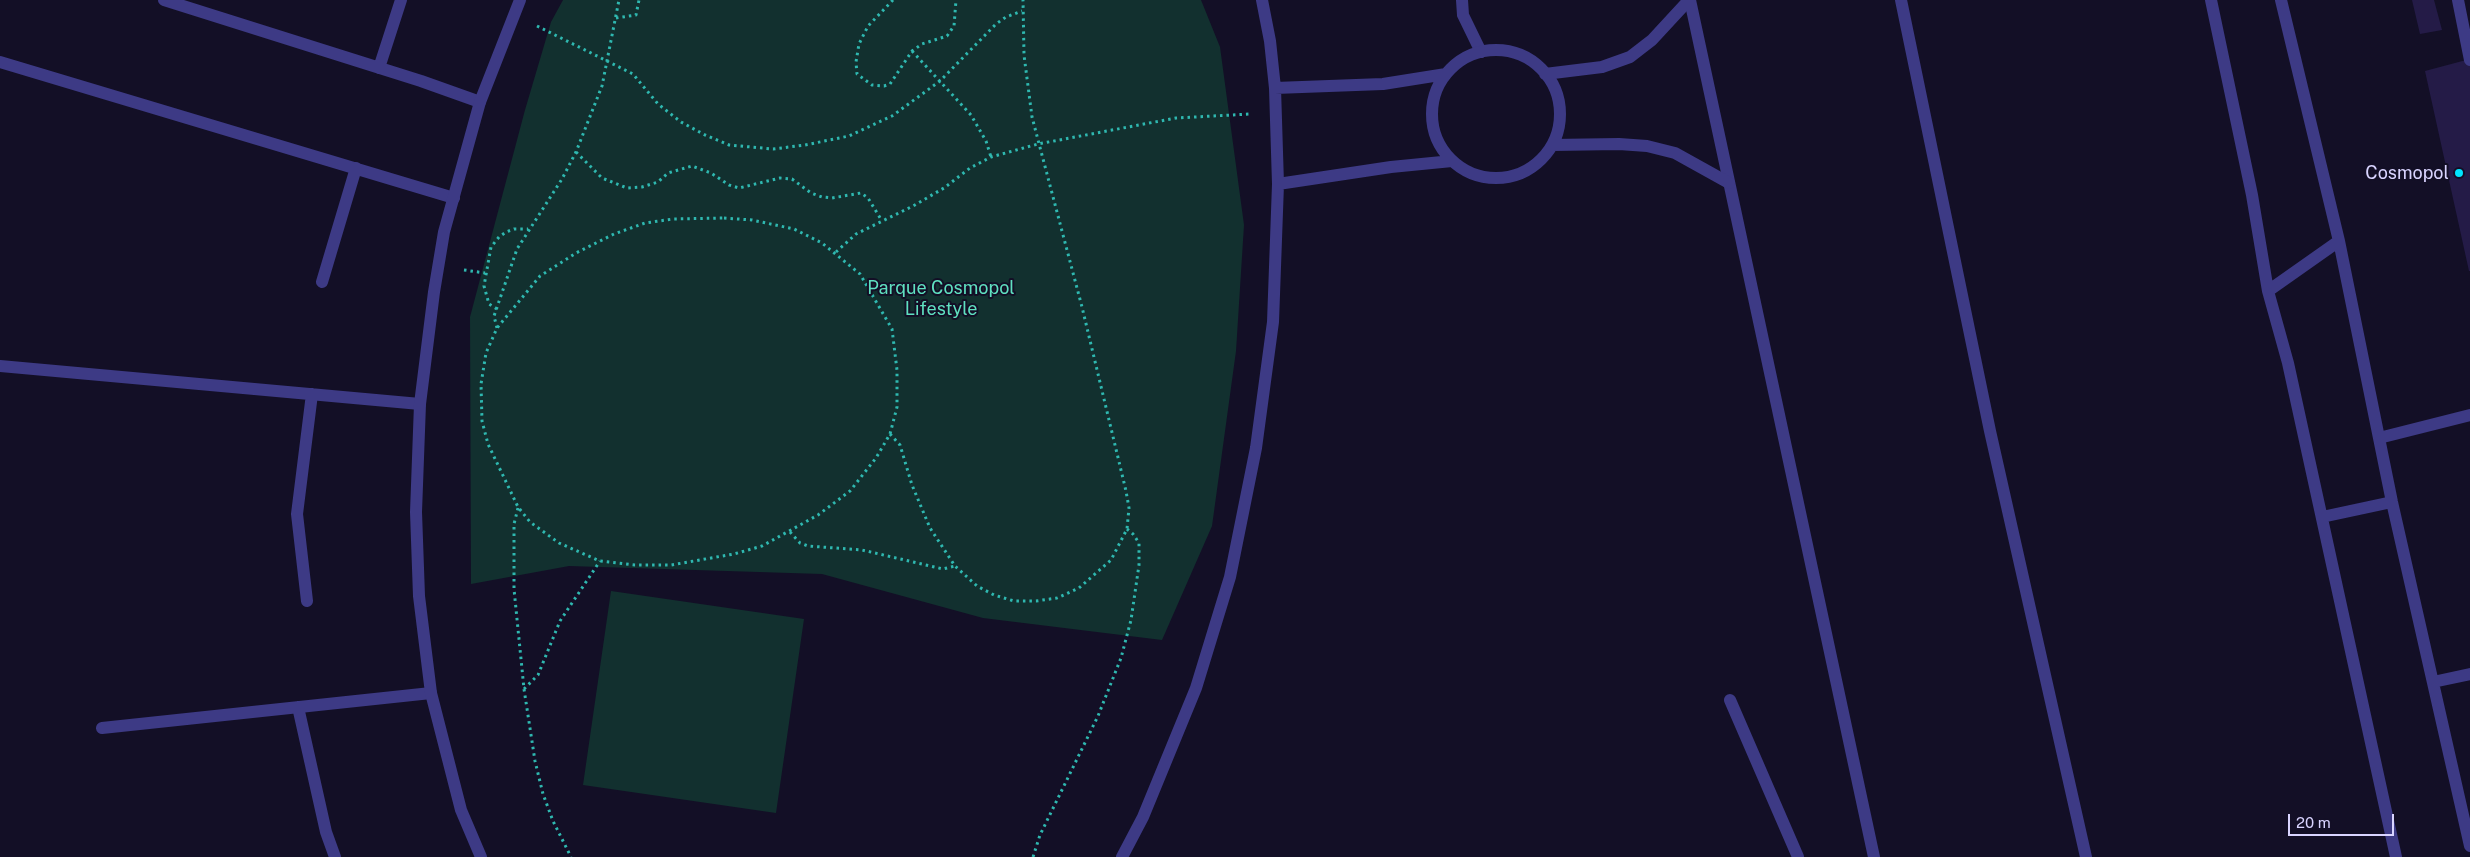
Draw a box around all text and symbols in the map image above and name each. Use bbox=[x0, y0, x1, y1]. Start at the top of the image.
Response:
place label: Cosmopol bbox=[2365, 162, 2449, 184]
marker: Cosmopol bbox=[2453, 167, 2465, 179]
park label: Parque Cosmopol Lifestyle bbox=[867, 277, 1015, 320]
scale bar bbox=[2290, 804, 2396, 836]
text: 20 m bbox=[2296, 814, 2331, 831]

